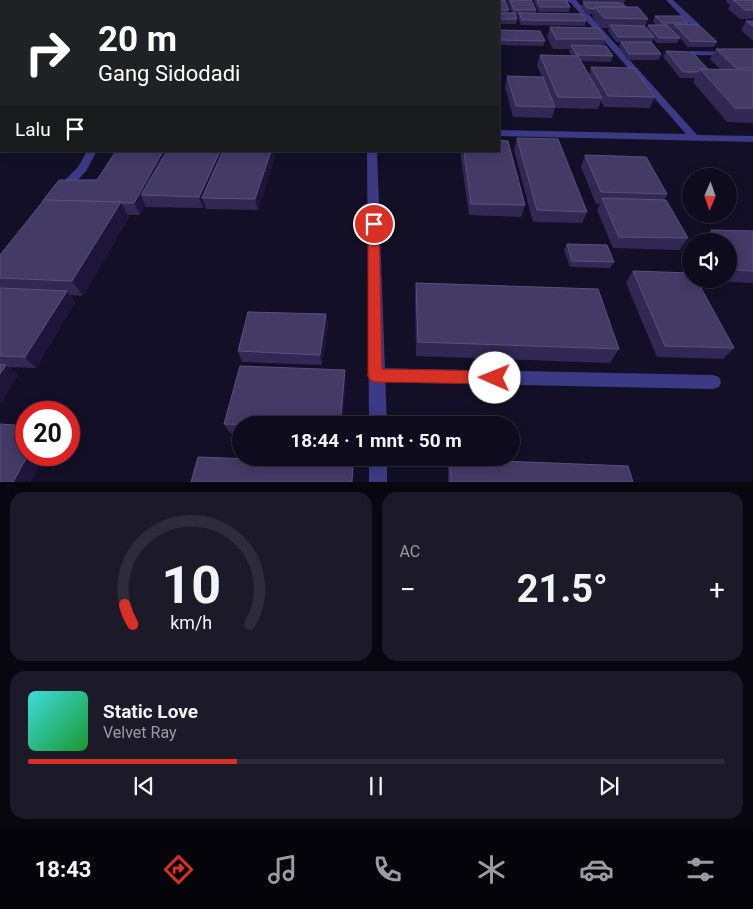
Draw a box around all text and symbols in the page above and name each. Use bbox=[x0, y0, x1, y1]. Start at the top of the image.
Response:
text: 20 m bbox=[98, 19, 177, 60]
icon: right bbox=[15, 20, 80, 85]
text: Gang Sidodadi bbox=[98, 61, 240, 86]
icon: arrive bbox=[61, 115, 89, 143]
text: Lalu bbox=[15, 118, 51, 141]
north arrow bbox=[682, 168, 738, 222]
map controls bbox=[682, 168, 737, 288]
pin bbox=[353, 203, 395, 245]
icon: arrive bbox=[360, 210, 388, 238]
button: sound bbox=[682, 233, 737, 288]
position arrow bbox=[468, 351, 520, 403]
speed limit sign: 20 bbox=[15, 401, 80, 466]
text: 18:44 · 1 mnt · 50 m bbox=[290, 429, 462, 452]
text: AC bbox=[400, 542, 420, 561]
text: 10 bbox=[161, 555, 221, 616]
text: 21.5° bbox=[517, 567, 608, 611]
text: − bbox=[400, 573, 416, 606]
text: + bbox=[709, 573, 725, 606]
text: km/h bbox=[170, 612, 212, 633]
text: Static Love bbox=[103, 700, 198, 723]
text: Velvet Ray bbox=[103, 723, 177, 742]
icon: previous bbox=[130, 772, 158, 800]
icon: pause bbox=[362, 772, 390, 800]
icon: next bbox=[595, 772, 623, 800]
icon: directions bbox=[161, 852, 196, 887]
icon: music bbox=[265, 852, 300, 887]
icon: phone bbox=[370, 852, 405, 887]
icon: climate bbox=[474, 852, 509, 887]
icon: car bbox=[579, 852, 614, 887]
icon: filters bbox=[683, 852, 718, 887]
text: 18:43 bbox=[35, 857, 91, 882]

